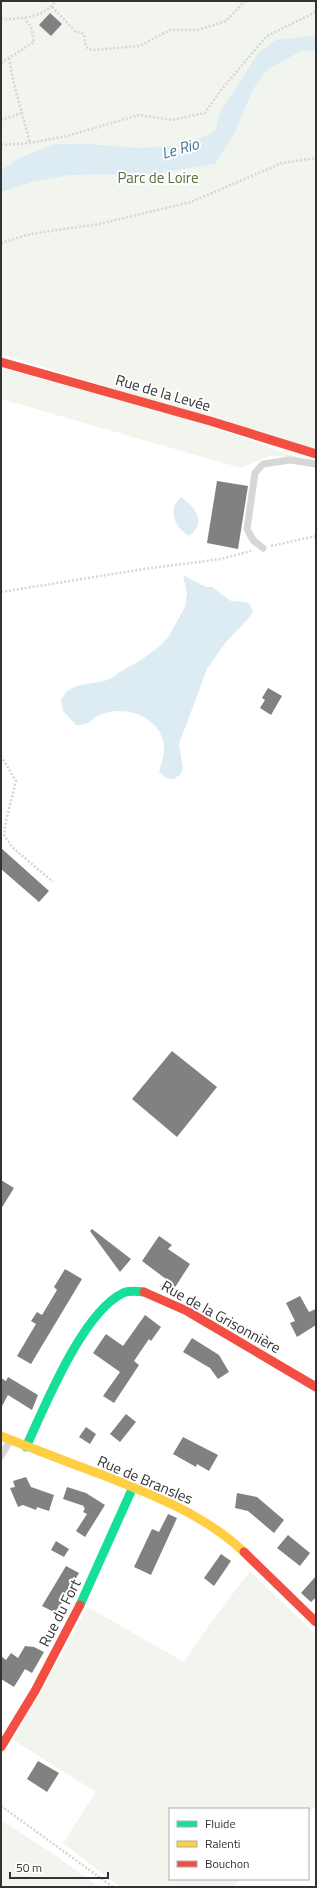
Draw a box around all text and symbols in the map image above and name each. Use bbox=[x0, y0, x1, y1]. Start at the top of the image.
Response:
water label: Le Rio bbox=[158, 131, 203, 165]
park label: Parc de Loire bbox=[118, 166, 198, 189]
street label: Rue de la Levée bbox=[113, 368, 213, 417]
street label: Rue de la Grisonnière bbox=[157, 1274, 285, 1359]
street label: Rue de Bransles bbox=[94, 1449, 197, 1510]
street label: Rue du Fort bbox=[33, 1574, 87, 1651]
legend bbox=[169, 1808, 309, 1880]
text: Fluide bbox=[205, 1814, 236, 1833]
text: Ralenti bbox=[205, 1834, 240, 1853]
scale bar bbox=[10, 1854, 108, 1880]
text: Bouchon bbox=[205, 1854, 250, 1873]
text: 50 m bbox=[16, 1858, 42, 1877]

